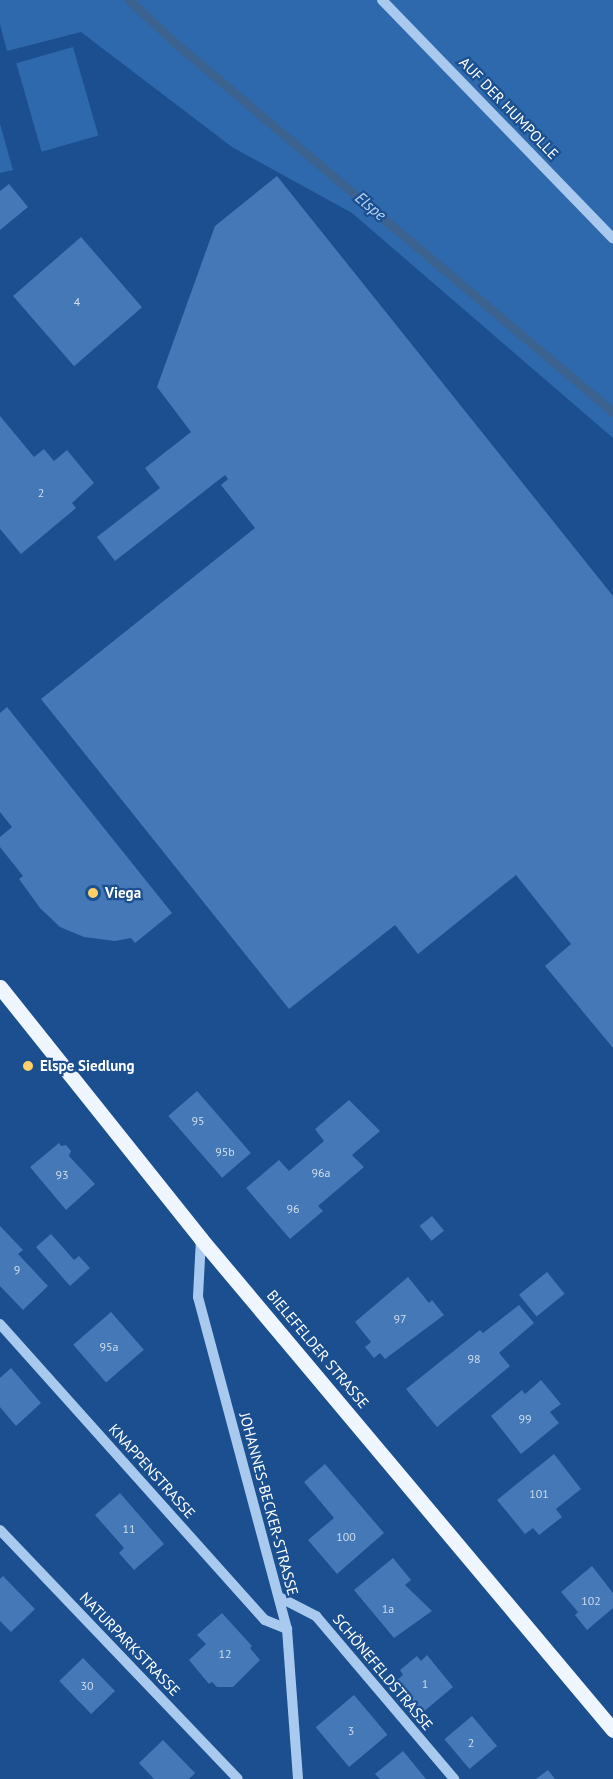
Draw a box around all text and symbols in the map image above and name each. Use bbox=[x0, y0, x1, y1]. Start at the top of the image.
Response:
street label: AUF DER HUMPOLLE bbox=[456, 53, 562, 163]
water label: Elspe bbox=[352, 188, 390, 224]
house number: 4 bbox=[74, 295, 80, 309]
house number: 2 bbox=[38, 486, 44, 500]
place label: Viega bbox=[105, 884, 141, 902]
marker: Viega bbox=[86, 886, 100, 900]
place label: Elspe Siedlung bbox=[40, 1057, 134, 1075]
marker: Elspe Siedlung bbox=[21, 1059, 35, 1073]
house number: 95 bbox=[191, 1114, 205, 1128]
house number: 95b bbox=[215, 1145, 235, 1159]
house number: 96a bbox=[311, 1166, 331, 1180]
house number: 93 bbox=[55, 1168, 69, 1182]
house number: 96 bbox=[286, 1202, 300, 1216]
house number: 9 bbox=[14, 1263, 20, 1277]
street label: BIELEFELDER STRASSE bbox=[263, 1286, 373, 1412]
house number: 97 bbox=[393, 1312, 407, 1326]
house number: 95a bbox=[99, 1340, 119, 1354]
house number: 98 bbox=[467, 1352, 481, 1366]
street label: JOHANNES-BECKER-STRASSE bbox=[236, 1410, 302, 1598]
house number: 99 bbox=[518, 1412, 532, 1426]
street label: KNAPPENSTRASSE bbox=[105, 1420, 199, 1522]
house number: 101 bbox=[529, 1487, 549, 1501]
house number: 11 bbox=[122, 1522, 136, 1536]
house number: 100 bbox=[336, 1530, 356, 1544]
street label: NATURPARKSTRASSE bbox=[76, 1589, 184, 1699]
house number: 102 bbox=[581, 1594, 601, 1608]
house number: 1a bbox=[382, 1602, 394, 1616]
street label: SCHÖNEFELDSTRASSE bbox=[329, 1610, 437, 1734]
house number: 12 bbox=[218, 1647, 232, 1661]
house number: 1 bbox=[422, 1677, 428, 1691]
house number: 30 bbox=[80, 1679, 94, 1693]
house number: 3 bbox=[348, 1724, 354, 1738]
house number: 2 bbox=[468, 1736, 474, 1750]

